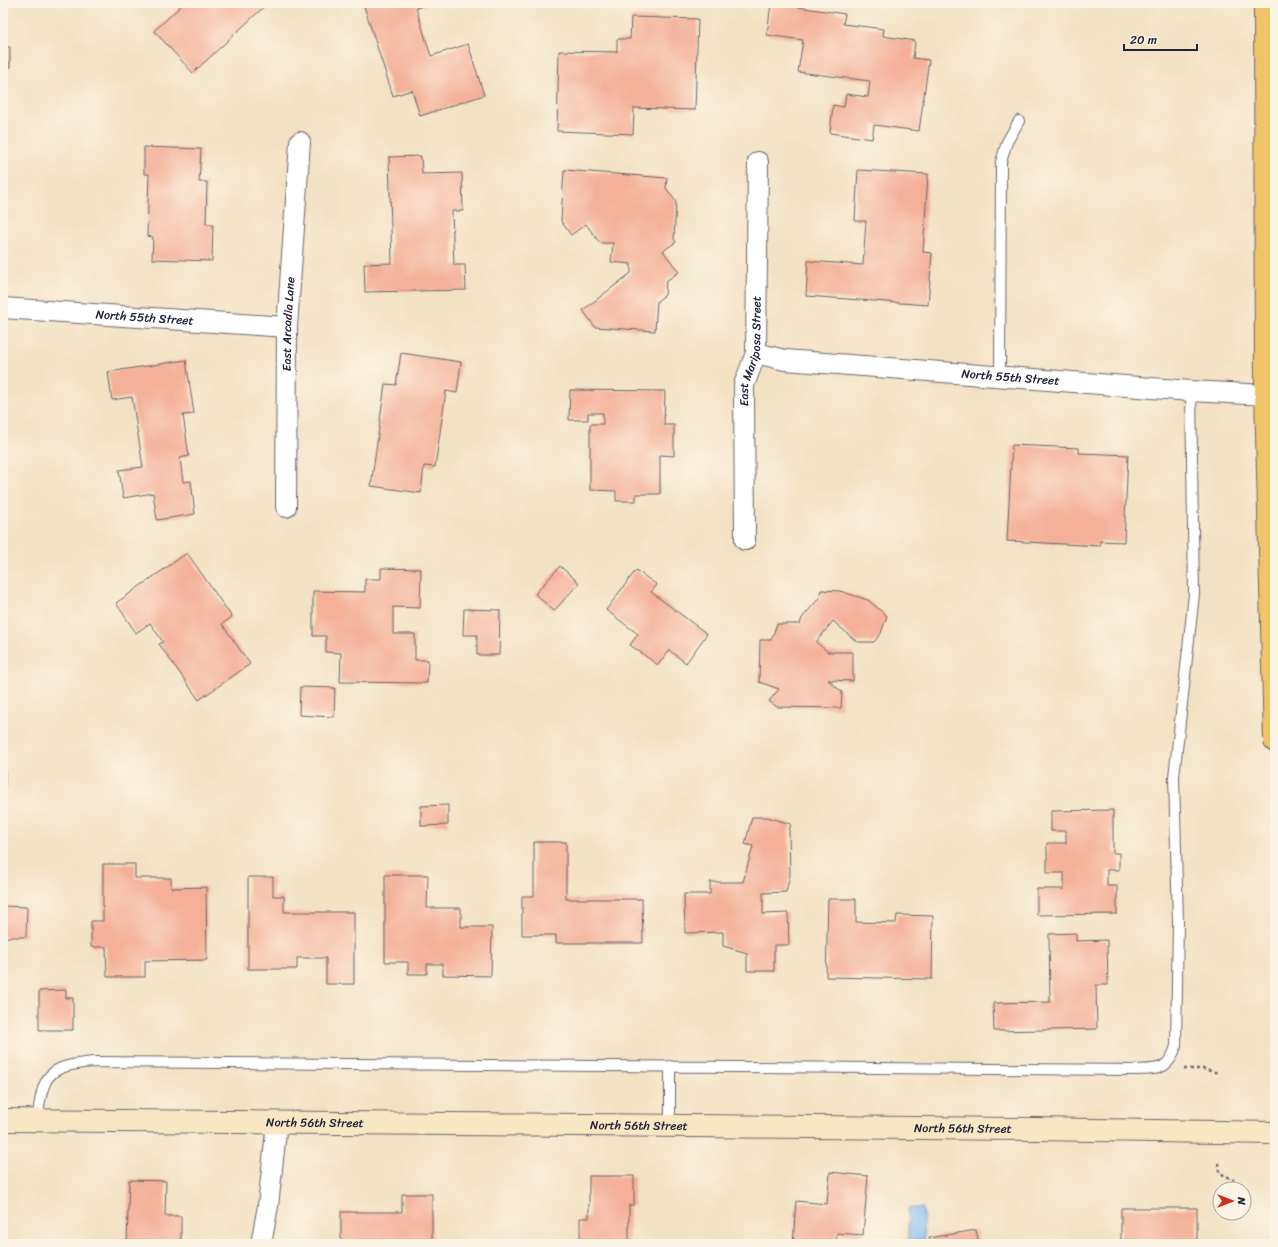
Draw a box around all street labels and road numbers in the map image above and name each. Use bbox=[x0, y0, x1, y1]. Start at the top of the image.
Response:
street label: East Arcadia Lane bbox=[276, 276, 301, 371]
street label: East Mariposa Street bbox=[733, 296, 768, 406]
street label: North 55th Street bbox=[95, 303, 194, 332]
street label: North 55th Street bbox=[961, 363, 1060, 392]
street label: North 56th Street bbox=[266, 1111, 364, 1134]
street label: North 56th Street bbox=[590, 1114, 688, 1137]
street label: North 56th Street bbox=[914, 1117, 1012, 1140]

